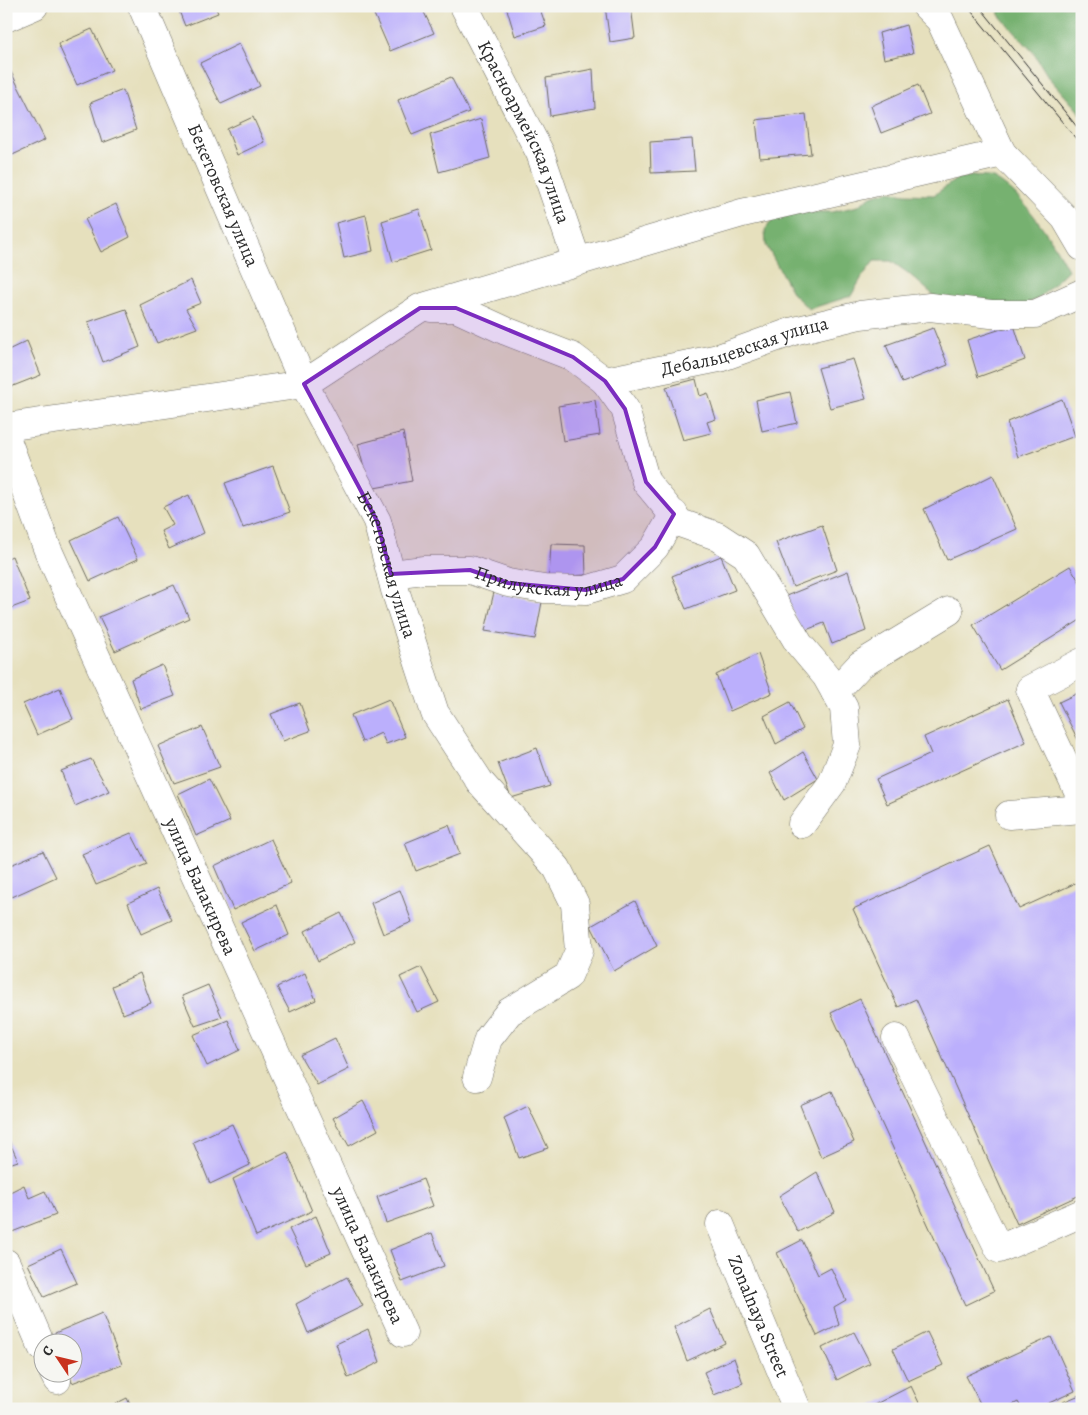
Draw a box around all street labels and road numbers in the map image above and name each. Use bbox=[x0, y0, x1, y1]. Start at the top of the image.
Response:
street label: Красноармейская улица bbox=[471, 36, 576, 227]
street label: Бекетовская улица bbox=[181, 120, 265, 271]
street label: Дебальцевская улица bbox=[659, 310, 831, 382]
street label: Бекетовская улица bbox=[350, 487, 423, 642]
street label: Прилукская улица bbox=[471, 560, 626, 603]
street label: улица Балакирева bbox=[158, 813, 243, 960]
street label: улица Балакирева bbox=[325, 1182, 410, 1328]
street label: Zonalnaya Street bbox=[721, 1251, 795, 1381]

